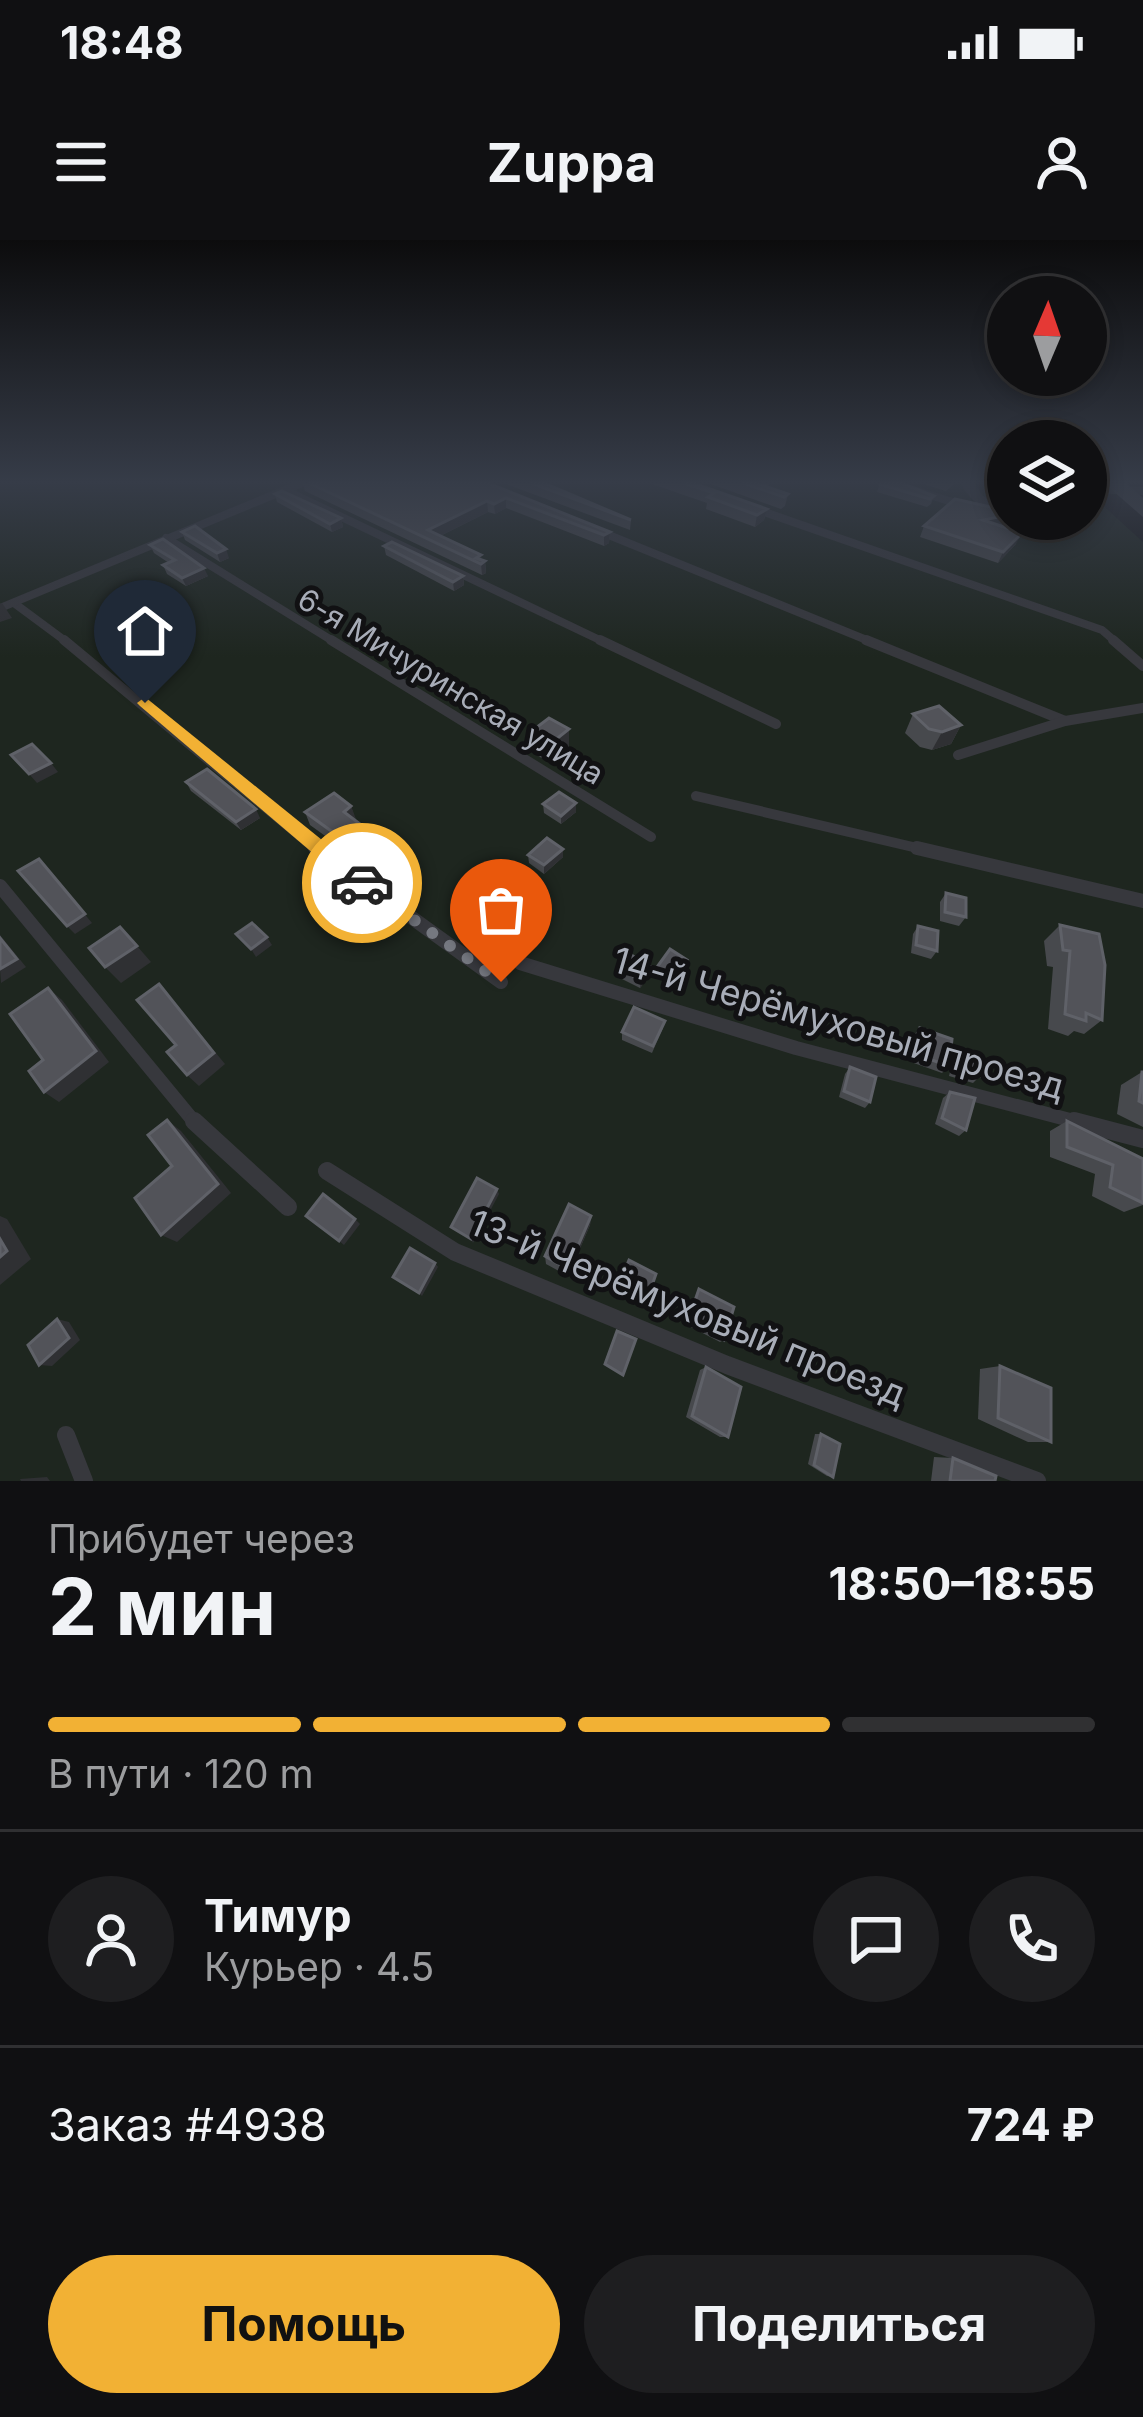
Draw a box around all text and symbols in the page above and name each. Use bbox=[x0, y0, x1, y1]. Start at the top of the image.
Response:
text: 18:48 bbox=[60, 15, 183, 70]
icon: menu bbox=[48, 129, 114, 195]
icon: person bbox=[1029, 129, 1095, 195]
text: Zuppa bbox=[487, 130, 656, 195]
north arrow bbox=[987, 276, 1107, 396]
map controls bbox=[987, 276, 1107, 540]
button: layers bbox=[987, 420, 1107, 540]
pin bbox=[94, 580, 196, 703]
street label: 6-я Мичуринская улица bbox=[292, 580, 610, 792]
icon: home bbox=[112, 598, 178, 664]
courier bbox=[302, 823, 422, 943]
icon: car bbox=[329, 850, 395, 916]
pin bbox=[450, 859, 552, 982]
icon: bag bbox=[468, 877, 534, 943]
street label: 14-й Черёмуховый проезд bbox=[608, 937, 1070, 1109]
street label: 13-й Черёмуховый проезд bbox=[463, 1200, 913, 1416]
text: Прибудет через bbox=[48, 1515, 355, 1562]
text: 18:50–18:55 bbox=[828, 1556, 1095, 1611]
text: 2 мин bbox=[48, 1559, 276, 1654]
text: В пути · 120 m bbox=[48, 1750, 314, 1797]
button: person bbox=[48, 1876, 174, 2002]
button: chat bbox=[813, 1876, 939, 2002]
button: phone bbox=[969, 1876, 1095, 2002]
text: Тимур bbox=[204, 1888, 352, 1943]
text: Курьер · 4.5 bbox=[204, 1943, 434, 1990]
text: Заказ #4938 bbox=[48, 2097, 327, 2152]
text: 724 ₽ bbox=[967, 2097, 1095, 2152]
button: Помощь bbox=[48, 2255, 560, 2393]
button: Поделиться bbox=[584, 2255, 1095, 2393]

